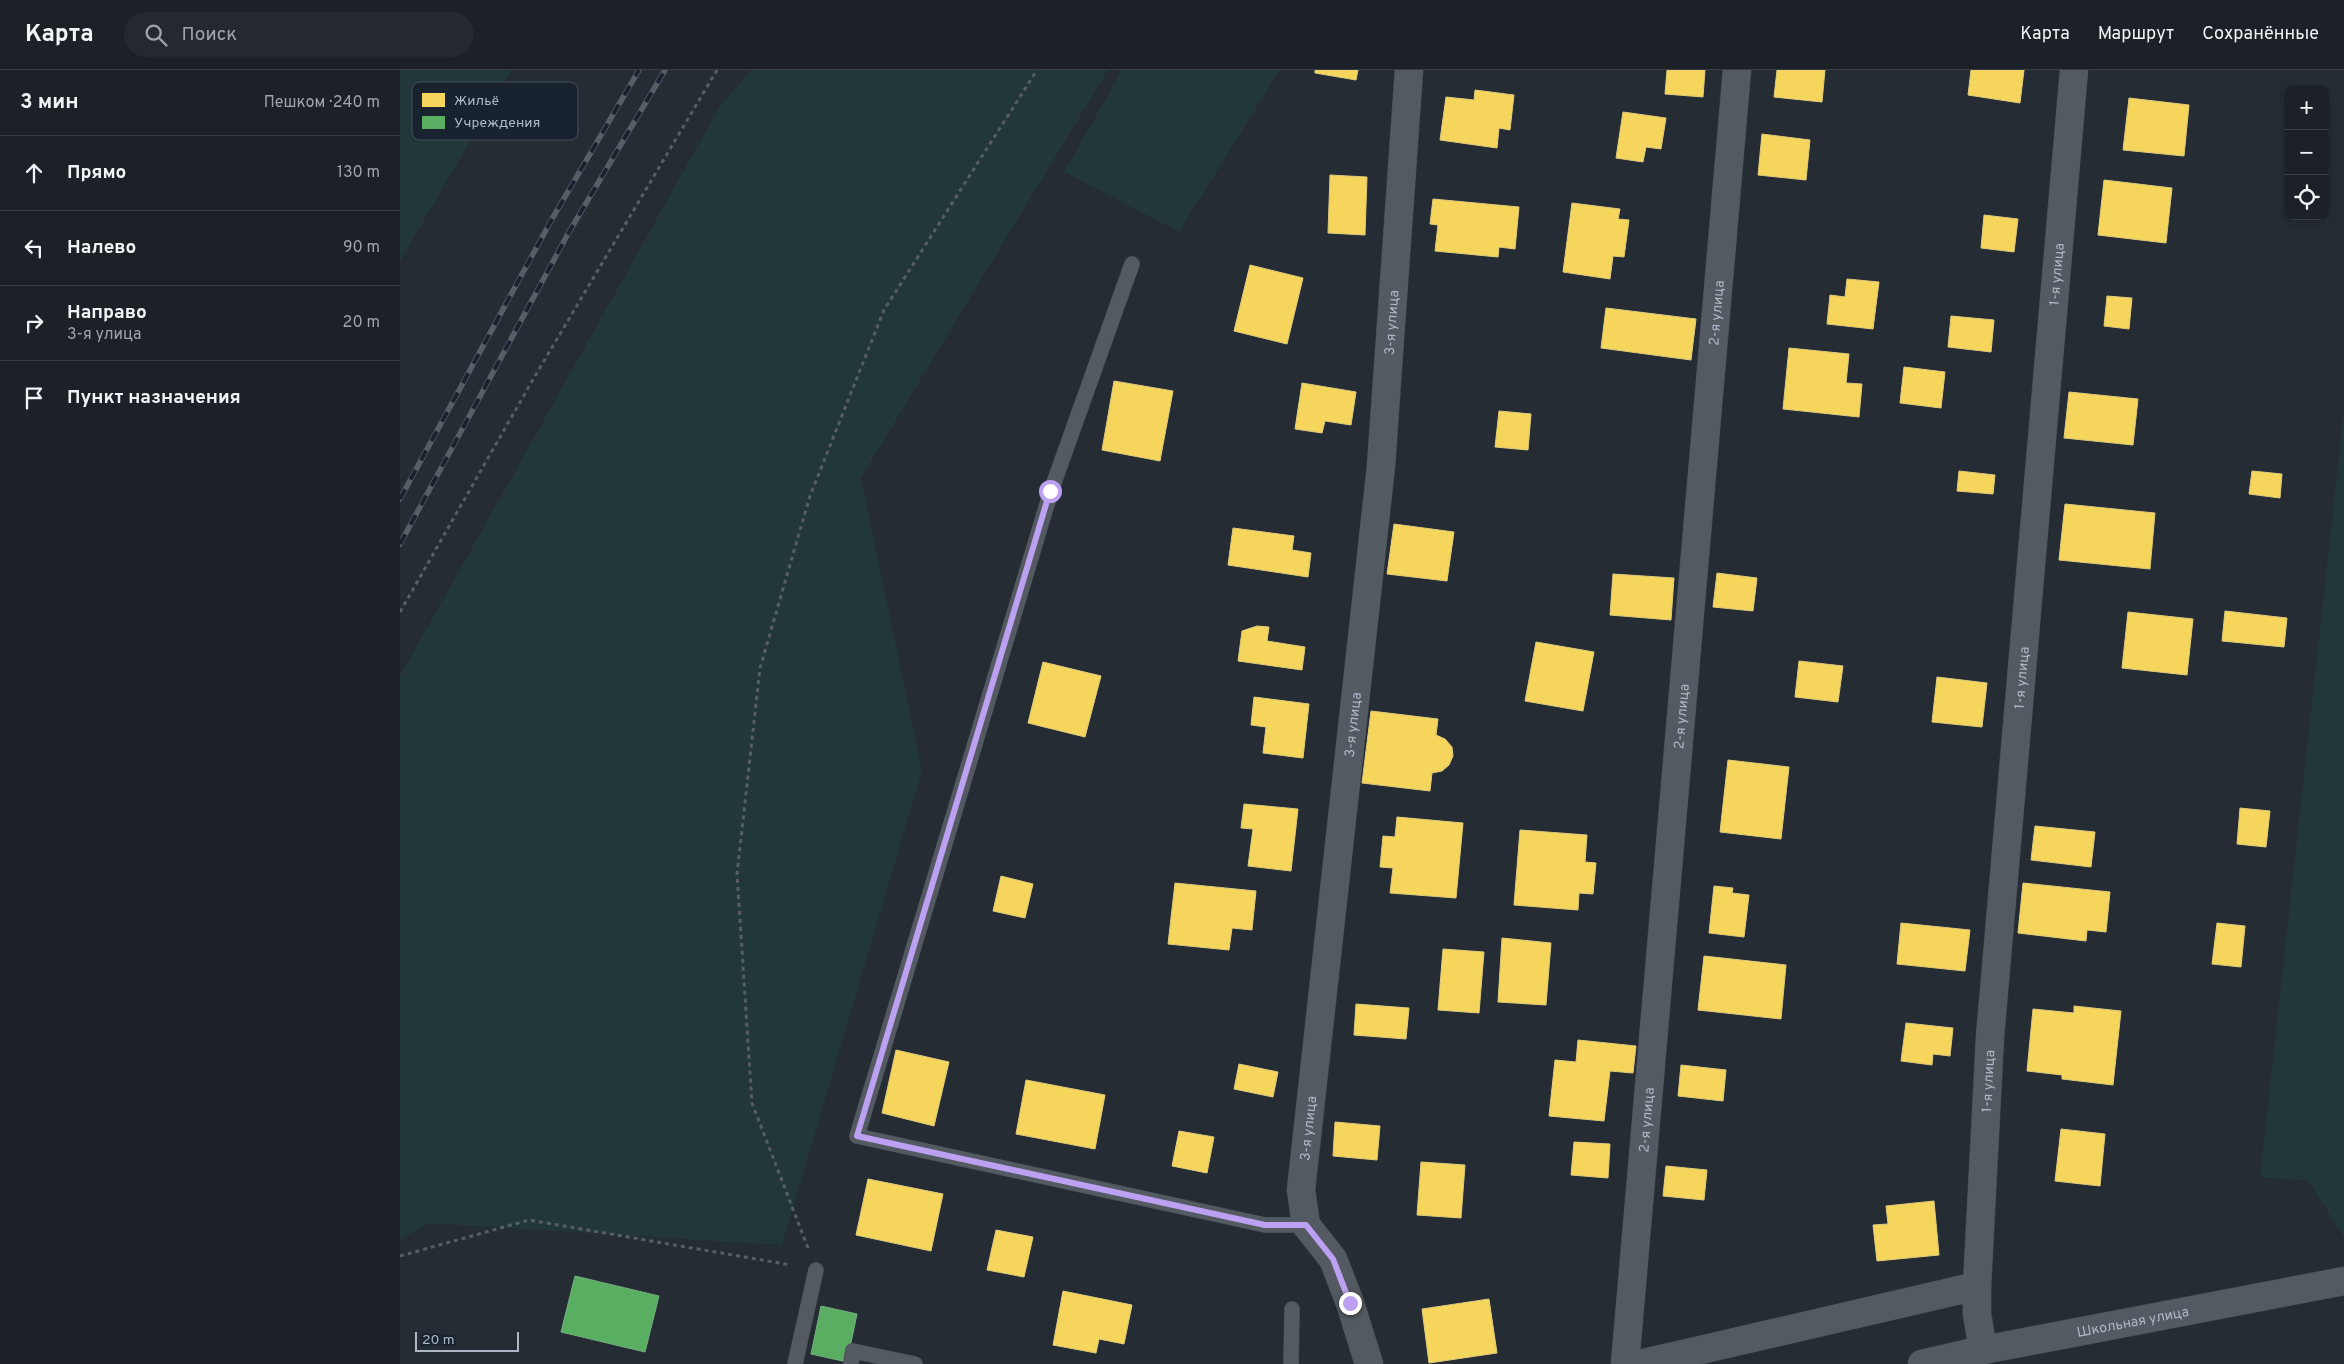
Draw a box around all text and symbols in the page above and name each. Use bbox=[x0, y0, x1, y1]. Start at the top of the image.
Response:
search box bbox=[124, 12, 474, 57]
text: Карта bbox=[25, 20, 94, 50]
icon: search bbox=[142, 21, 170, 49]
text: Поиск bbox=[182, 23, 237, 47]
text: Карта bbox=[2020, 23, 2070, 46]
text: Маршрут bbox=[2098, 23, 2174, 46]
text: Сохранённые bbox=[2202, 23, 2319, 46]
legend bbox=[412, 82, 578, 140]
map controls bbox=[2284, 85, 2329, 220]
button: + bbox=[2284, 85, 2329, 130]
text: 3 мин bbox=[20, 89, 79, 116]
text: Пешком · 240 m bbox=[264, 93, 380, 113]
text: Жильё bbox=[454, 93, 499, 110]
text: Учреждения bbox=[454, 115, 540, 132]
button: − bbox=[2284, 130, 2329, 175]
icon: ahead bbox=[20, 159, 48, 187]
text: Прямо bbox=[67, 161, 126, 185]
text: 130 m bbox=[337, 163, 380, 183]
button: locate bbox=[2284, 175, 2329, 220]
icon: left bbox=[20, 234, 48, 262]
text: Налево bbox=[67, 236, 136, 260]
text: 90 m bbox=[343, 238, 380, 258]
street label: 1-я улица bbox=[2047, 242, 2069, 306]
street label: 2-я улица bbox=[1706, 280, 1729, 346]
street label: 3-я улица bbox=[1382, 290, 1403, 356]
text: Направо bbox=[67, 301, 147, 325]
icon: right bbox=[20, 309, 48, 337]
text: 20 m bbox=[343, 313, 380, 333]
text: 3-я улица bbox=[67, 325, 142, 345]
icon: arrive bbox=[20, 384, 48, 412]
text: Пункт назначения bbox=[67, 386, 241, 410]
route start bbox=[1039, 480, 1062, 503]
street label: 1-я улица bbox=[2012, 646, 2034, 710]
street label: 2-я улица bbox=[1671, 683, 1694, 750]
street label: 3-я улица bbox=[1342, 691, 1366, 758]
street label: 1-я улица bbox=[1979, 1050, 1999, 1113]
street label: 2-я улица bbox=[1636, 1087, 1659, 1153]
street label: 3-я улица bbox=[1297, 1095, 1321, 1162]
route end bbox=[1339, 1292, 1362, 1315]
street label: Школьная улица bbox=[2076, 1304, 2190, 1342]
scale bar bbox=[415, 1329, 519, 1352]
text: 20 m bbox=[422, 1332, 455, 1349]

